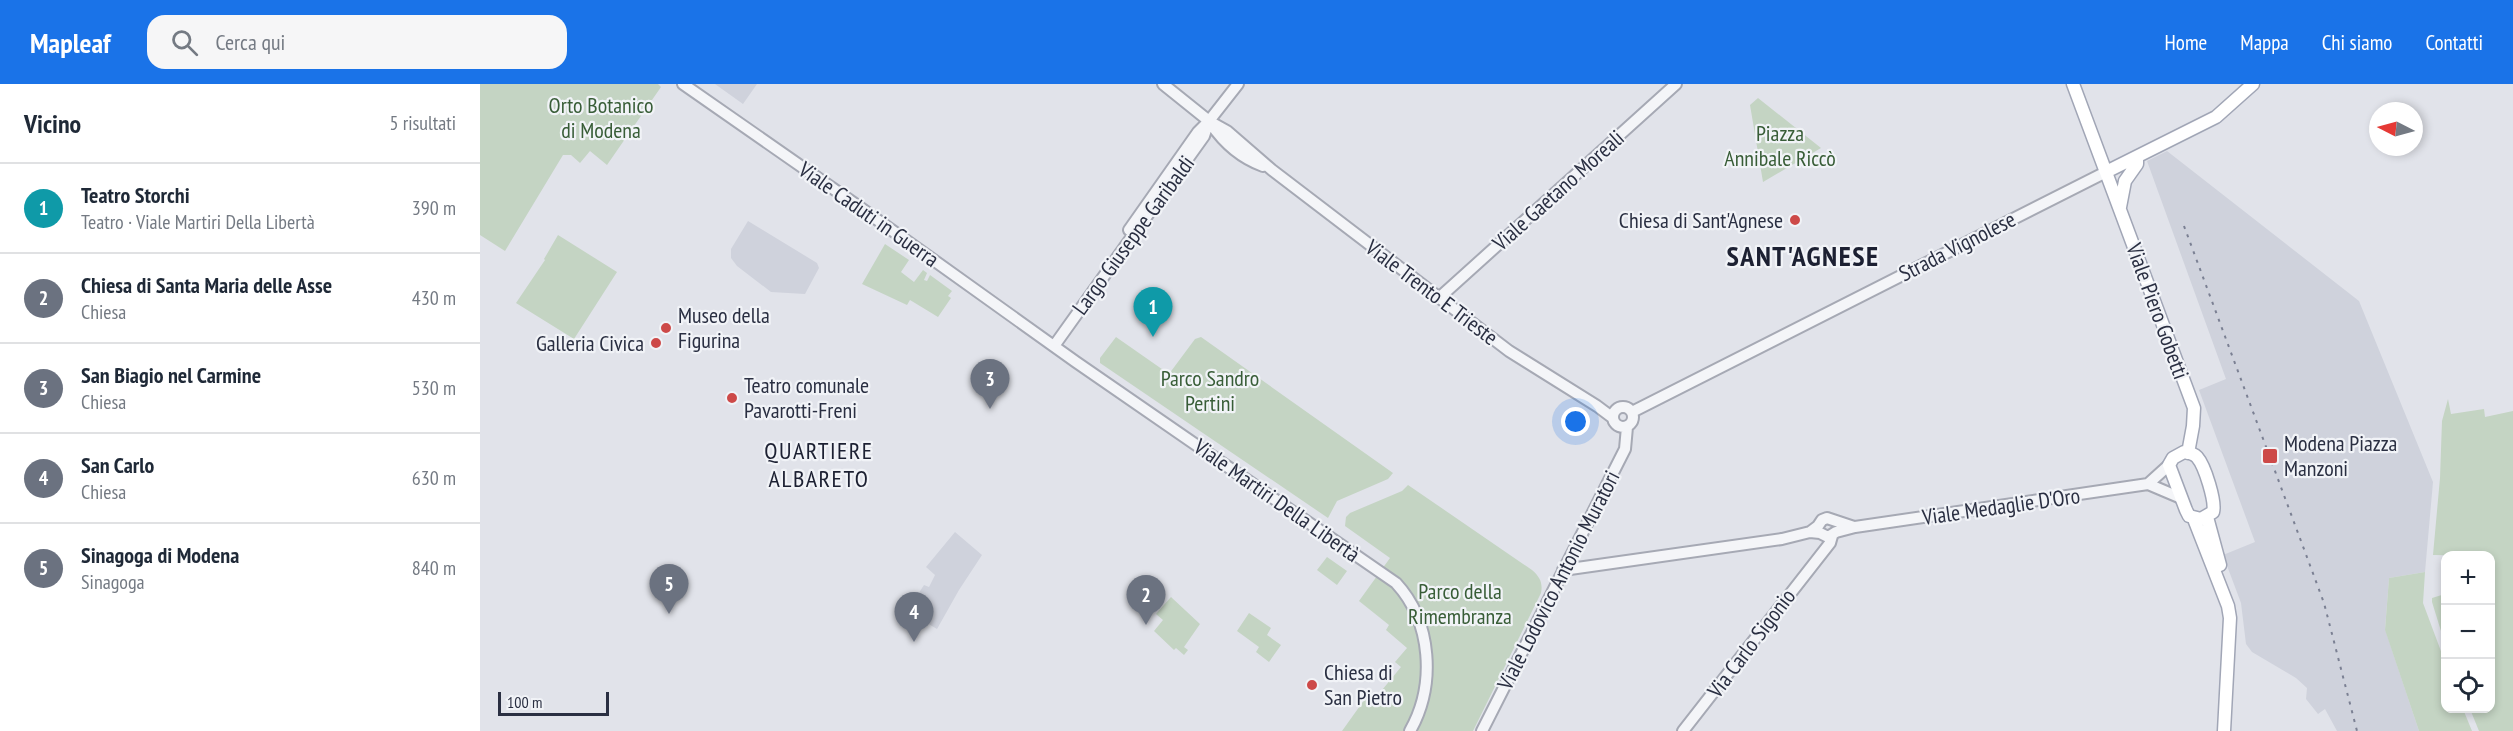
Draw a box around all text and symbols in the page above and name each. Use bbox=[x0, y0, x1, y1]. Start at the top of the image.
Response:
search box bbox=[147, 15, 567, 69]
text: Mapleaf bbox=[30, 24, 111, 61]
icon: search bbox=[168, 26, 201, 59]
text: Cerca qui bbox=[216, 28, 285, 56]
text: Home bbox=[2165, 29, 2207, 56]
text: Mappa bbox=[2240, 29, 2289, 56]
text: Chi siamo bbox=[2322, 29, 2392, 56]
text: Contatti bbox=[2425, 29, 2483, 56]
park label: Orto Botanico di Modena bbox=[549, 91, 653, 144]
north arrow bbox=[2369, 102, 2423, 156]
text: Vicino bbox=[24, 107, 81, 140]
text: 5 risultati bbox=[390, 110, 456, 136]
park label: Piazza Annibale Riccò bbox=[1724, 119, 1836, 172]
street label: Viale Gaetano Moreali bbox=[1486, 124, 1630, 257]
street label: Largo Giuseppe Garibaldi bbox=[1066, 150, 1200, 320]
street label: Viale Caduti in Guerra bbox=[792, 155, 945, 273]
text: Teatro Storchi bbox=[81, 181, 190, 209]
text: 1 bbox=[39, 195, 48, 221]
text: 390 m bbox=[412, 195, 456, 221]
street label: Strada Vignolese bbox=[1894, 205, 2020, 287]
place label: Chiesa di Sant'Agnese bbox=[1619, 206, 1783, 234]
text: Teatro · Viale Martiri Della Libertà bbox=[81, 209, 315, 235]
marker: Chiesa di Sant'Agnese bbox=[1788, 213, 1802, 227]
street label: Viale Trento E Trieste bbox=[1359, 232, 1504, 351]
district label: SANT'AGNESE bbox=[1726, 237, 1880, 274]
street label: Viale Piero Gobetti bbox=[2120, 238, 2196, 383]
text: Chiesa di Santa Maria delle Asse bbox=[81, 271, 332, 299]
text: 2 bbox=[39, 285, 48, 311]
text: 430 m bbox=[412, 285, 456, 311]
pin: 1 bbox=[1134, 288, 1172, 337]
text: Chiesa bbox=[81, 299, 126, 325]
place label: Museo della Figurina bbox=[678, 301, 770, 354]
marker: Museo della Figurina bbox=[659, 321, 673, 335]
place label: Galleria Civica bbox=[536, 329, 644, 357]
marker: Galleria Civica bbox=[649, 336, 663, 350]
pin: 3 bbox=[970, 360, 1010, 409]
text: San Biagio nel Carmine bbox=[81, 361, 261, 389]
park label: Parco Sandro Pertini bbox=[1161, 364, 1259, 417]
place label: Teatro comunale Pavarotti-Freni bbox=[744, 371, 869, 424]
text: 3 bbox=[39, 375, 48, 401]
text: 530 m bbox=[412, 375, 456, 401]
text: Chiesa bbox=[81, 389, 126, 415]
marker: Teatro comunale Pavarotti-Freni bbox=[725, 391, 739, 405]
your location bbox=[1561, 407, 1590, 436]
place label: Modena Piazza Manzoni bbox=[2284, 429, 2397, 482]
street label: Viale Martiri Della Libertà bbox=[1188, 432, 1366, 568]
district label: QUARTIERE ALBARETO bbox=[764, 435, 874, 494]
marker: Modena Piazza Manzoni bbox=[2261, 447, 2279, 465]
text: San Carlo bbox=[81, 451, 154, 479]
text: 4 bbox=[39, 465, 48, 491]
text: 630 m bbox=[412, 465, 456, 491]
street label: Viale Lodovico Antonio Muratori bbox=[1490, 466, 1625, 695]
text: Chiesa bbox=[81, 479, 126, 505]
street label: Viale Medaglie D'Oro bbox=[1919, 481, 2082, 531]
text: Sinagoga di Modena bbox=[81, 541, 239, 569]
map controls bbox=[2441, 551, 2495, 713]
button: + bbox=[2441, 551, 2495, 605]
text: 5 bbox=[39, 555, 48, 581]
text: 840 m bbox=[412, 555, 456, 581]
pin: 5 bbox=[650, 564, 688, 614]
text: Sinagoga bbox=[81, 569, 145, 595]
pin: 2 bbox=[1126, 576, 1166, 625]
park label: Parco della Rimembranza bbox=[1408, 577, 1512, 630]
street label: Via Carlo Sigonio bbox=[1700, 583, 1801, 704]
pin: 4 bbox=[894, 592, 934, 642]
button: − bbox=[2441, 605, 2495, 659]
place label: Chiesa di San Pietro bbox=[1324, 658, 1402, 711]
button: locate bbox=[2441, 659, 2495, 713]
marker: Chiesa di San Pietro bbox=[1305, 678, 1319, 692]
scale bar bbox=[498, 689, 609, 716]
text: 100 m bbox=[507, 692, 542, 712]

